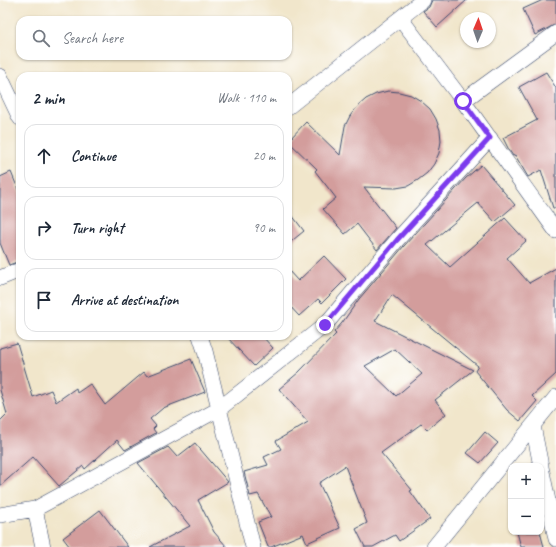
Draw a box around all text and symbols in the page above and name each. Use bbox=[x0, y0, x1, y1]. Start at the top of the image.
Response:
north arrow bbox=[460, 12, 496, 48]
search box bbox=[16, 16, 292, 60]
icon: search bbox=[30, 27, 52, 49]
text: Search here bbox=[62, 29, 123, 48]
text: 2 min bbox=[32, 88, 65, 109]
text: Walk · 110 m bbox=[217, 90, 276, 106]
route start bbox=[454, 92, 472, 110]
icon: ahead bbox=[33, 145, 55, 167]
text: Continue bbox=[71, 147, 116, 166]
text: 20 m bbox=[253, 148, 275, 164]
icon: right bbox=[33, 217, 55, 239]
text: Turn right bbox=[71, 219, 124, 238]
text: 90 m bbox=[253, 220, 275, 236]
icon: arrive bbox=[33, 289, 55, 311]
text: Arrive at destination bbox=[71, 291, 178, 310]
route end bbox=[316, 316, 334, 334]
map controls bbox=[508, 463, 544, 535]
button: + bbox=[508, 463, 544, 499]
button: − bbox=[508, 499, 544, 535]

